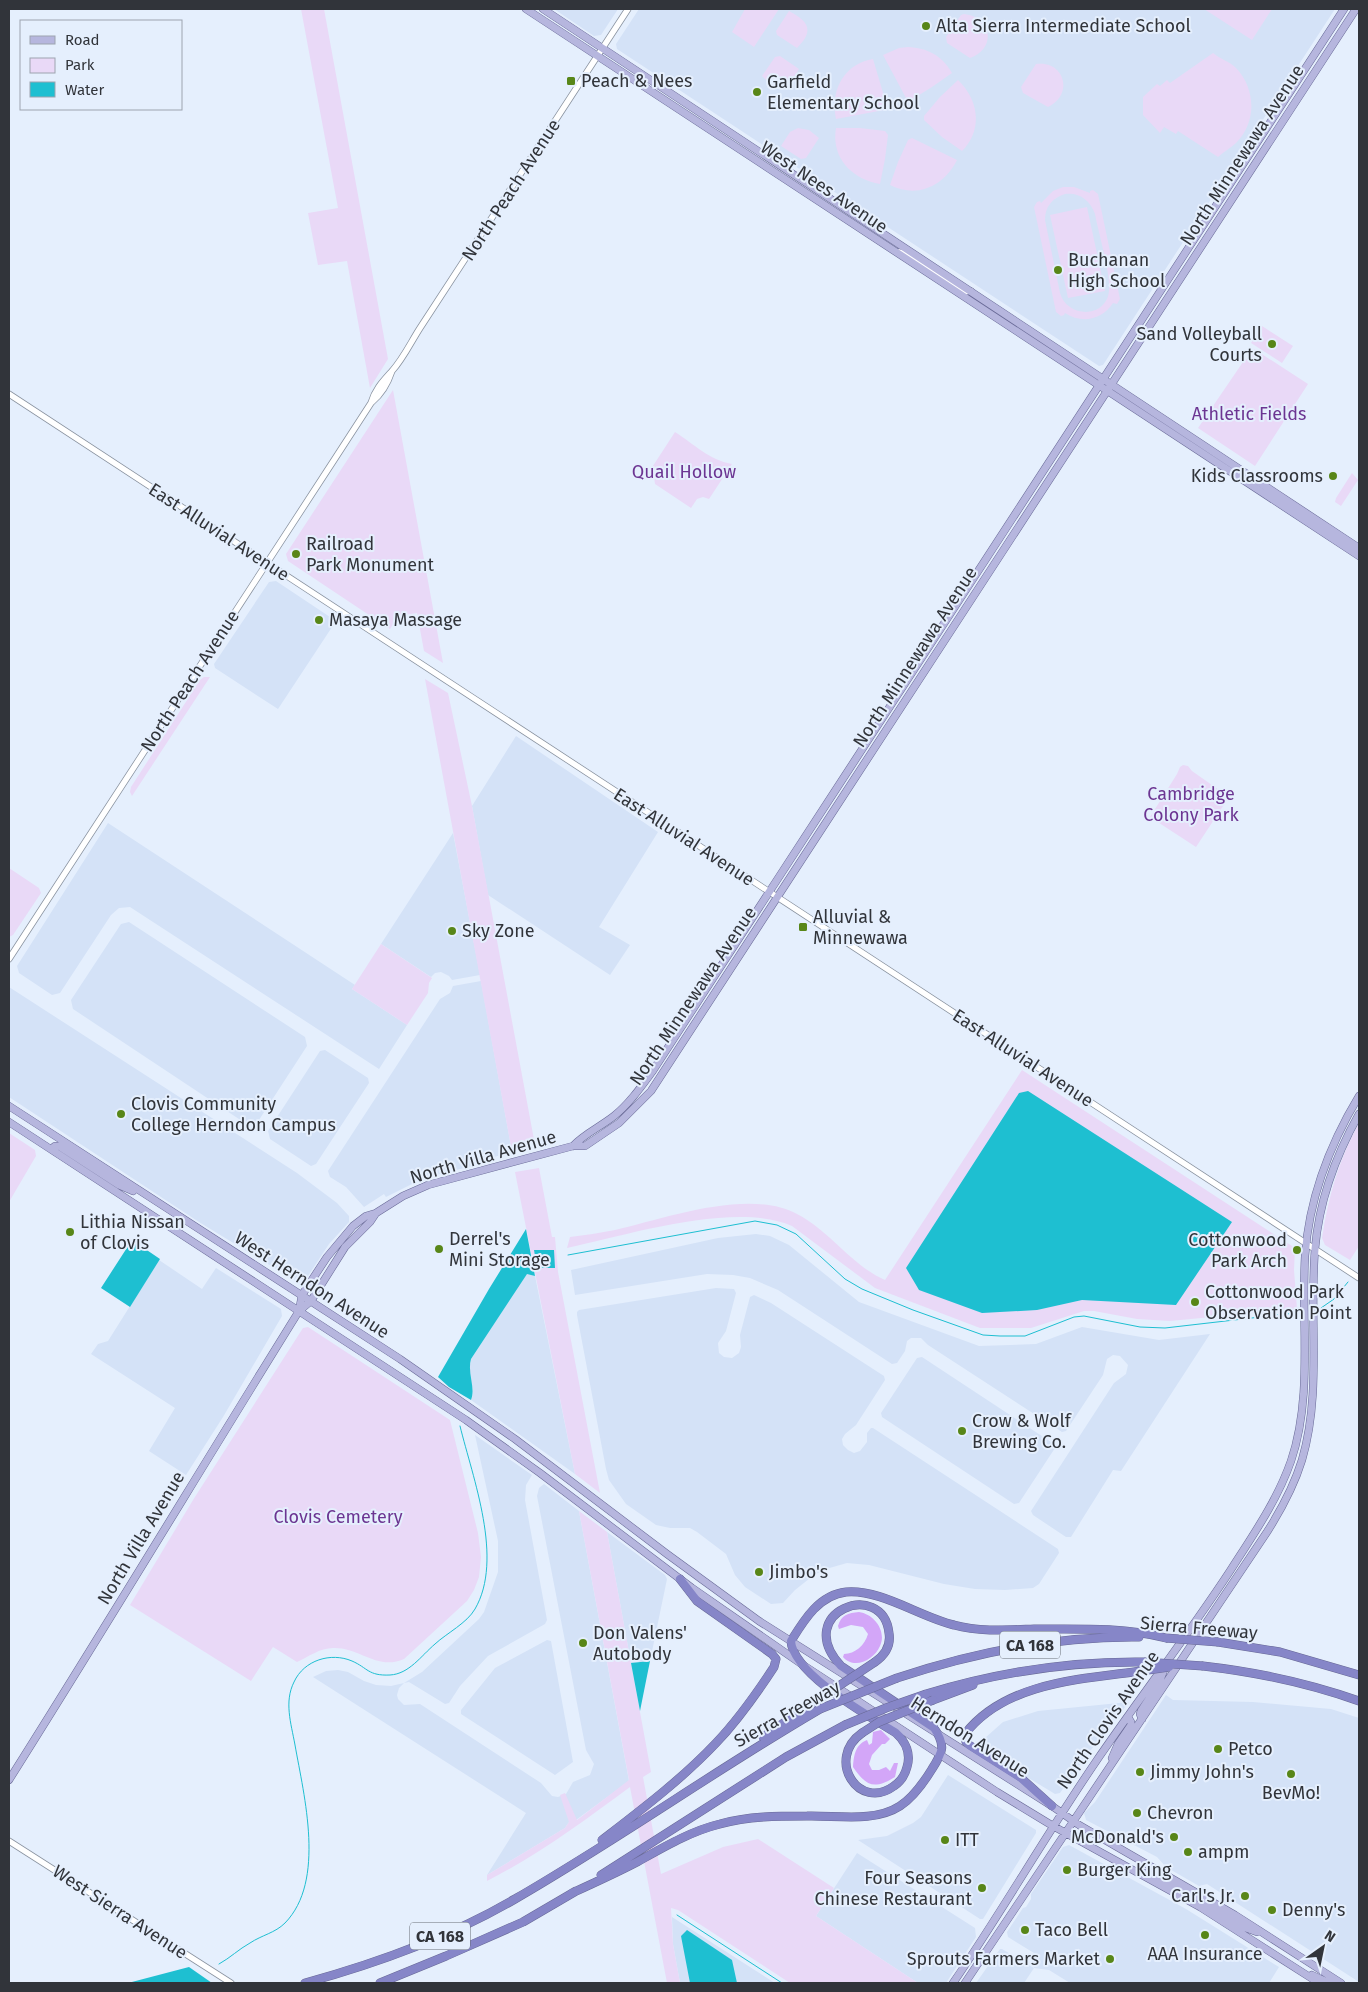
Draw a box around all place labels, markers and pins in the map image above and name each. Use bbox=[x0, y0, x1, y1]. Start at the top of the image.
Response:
place label: Alta Sierra Intermediate School bbox=[936, 15, 1191, 37]
marker: Alta Sierra Intermediate School bbox=[920, 20, 932, 32]
place label: Peach & Nees bbox=[581, 70, 692, 92]
place label: Garfield Elementary School bbox=[767, 71, 919, 114]
marker: Peach & Nees bbox=[565, 75, 577, 87]
marker: Garfield Elementary School bbox=[751, 86, 763, 98]
place label: Buchanan High School bbox=[1068, 249, 1165, 292]
marker: Buchanan High School bbox=[1052, 264, 1064, 276]
place label: Sand Volleyball Courts bbox=[1137, 323, 1262, 366]
marker: Sand Volleyball Courts bbox=[1266, 338, 1278, 350]
place label: Kids Classrooms bbox=[1191, 465, 1323, 487]
marker: Kids Classrooms bbox=[1327, 470, 1339, 482]
place label: Railroad Park Monument bbox=[306, 533, 435, 576]
marker: Railroad Park Monument bbox=[290, 548, 302, 560]
place label: Masaya Massage bbox=[329, 609, 462, 631]
marker: Masaya Massage bbox=[313, 614, 325, 626]
place label: Alluvial & Minnewawa bbox=[813, 906, 908, 949]
place label: Sky Zone bbox=[462, 920, 535, 942]
marker: Alluvial & Minnewawa bbox=[797, 921, 809, 933]
marker: Sky Zone bbox=[446, 925, 458, 937]
place label: Clovis Community College Herndon Campus bbox=[131, 1093, 336, 1136]
marker: Clovis Community College Herndon Campus bbox=[115, 1108, 127, 1120]
place label: Lithia Nissan of Clovis bbox=[80, 1211, 185, 1254]
marker: Lithia Nissan of Clovis bbox=[64, 1226, 76, 1238]
place label: Derrel's Mini Storage bbox=[449, 1228, 550, 1271]
place label: Cottonwood Park Arch bbox=[1188, 1229, 1287, 1272]
marker: Derrel's Mini Storage bbox=[433, 1243, 445, 1255]
marker: Cottonwood Park Arch bbox=[1291, 1244, 1303, 1256]
place label: Cottonwood Park Observation Point bbox=[1205, 1281, 1352, 1324]
marker: Cottonwood Park Observation Point bbox=[1189, 1296, 1201, 1308]
place label: Crow & Wolf Brewing Co. bbox=[972, 1410, 1073, 1453]
marker: Crow & Wolf Brewing Co. bbox=[956, 1425, 968, 1437]
place label: Jimbo's bbox=[769, 1561, 828, 1583]
marker: Jimbo's bbox=[753, 1566, 765, 1578]
place label: Don Valens' Autobody bbox=[593, 1622, 687, 1665]
marker: Don Valens' Autobody bbox=[577, 1637, 589, 1649]
place label: Petco bbox=[1228, 1738, 1273, 1760]
marker: Petco bbox=[1212, 1743, 1224, 1755]
place label: Jimmy John's bbox=[1150, 1761, 1254, 1783]
marker: Jimmy John's bbox=[1134, 1766, 1146, 1778]
marker: BevMo! bbox=[1285, 1768, 1297, 1780]
place label: BevMo! bbox=[1262, 1782, 1320, 1804]
place label: Chevron bbox=[1147, 1802, 1214, 1824]
marker: Chevron bbox=[1131, 1807, 1143, 1819]
place label: McDonald's bbox=[1071, 1826, 1164, 1848]
place label: ITT bbox=[955, 1829, 980, 1851]
marker: McDonald's bbox=[1168, 1831, 1180, 1843]
marker: ITT bbox=[939, 1834, 951, 1846]
place label: ampm bbox=[1198, 1841, 1249, 1863]
marker: ampm bbox=[1182, 1846, 1194, 1858]
place label: Burger King bbox=[1077, 1859, 1172, 1881]
marker: Burger King bbox=[1061, 1864, 1073, 1876]
place label: Four Seasons Chinese Restaurant bbox=[815, 1867, 973, 1910]
marker: Four Seasons Chinese Restaurant bbox=[976, 1882, 988, 1894]
place label: Carl's Jr. bbox=[1171, 1885, 1235, 1907]
marker: Carl's Jr. bbox=[1239, 1890, 1251, 1902]
place label: Denny's bbox=[1282, 1899, 1345, 1921]
marker: Denny's bbox=[1266, 1904, 1278, 1916]
place label: Taco Bell bbox=[1035, 1919, 1108, 1941]
marker: Taco Bell bbox=[1019, 1924, 1031, 1936]
marker: AAA Insurance bbox=[1199, 1929, 1211, 1941]
place label: AAA Insurance bbox=[1147, 1943, 1263, 1965]
place label: Sprouts Farmers Market bbox=[907, 1948, 1101, 1970]
marker: Sprouts Farmers Market bbox=[1104, 1953, 1116, 1965]

